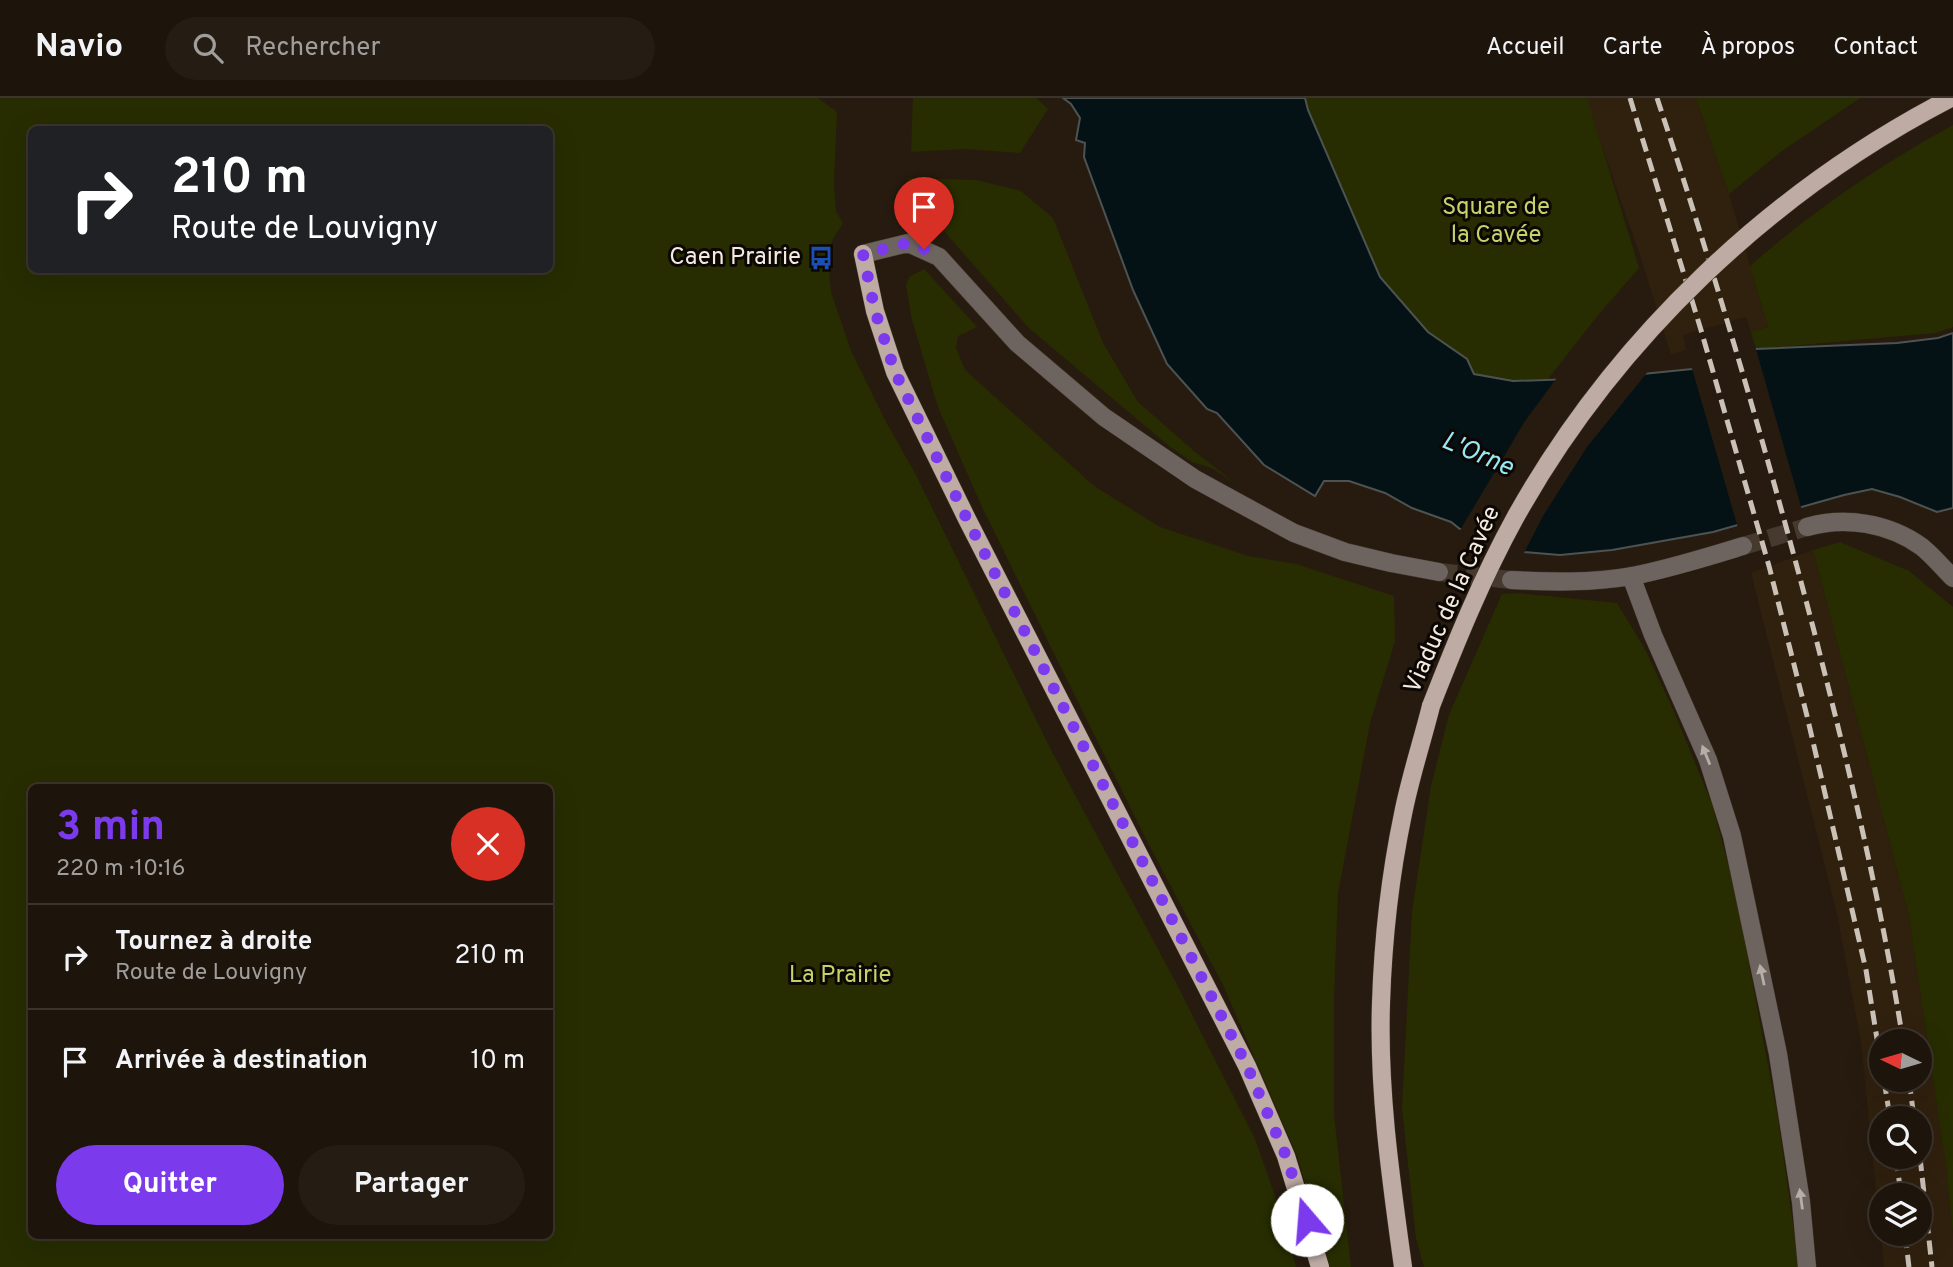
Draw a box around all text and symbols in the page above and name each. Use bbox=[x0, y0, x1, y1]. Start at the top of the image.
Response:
search box bbox=[165, 17, 655, 80]
text: Navio bbox=[35, 27, 123, 69]
icon: search bbox=[189, 29, 227, 67]
text: Rechercher bbox=[245, 32, 381, 65]
text: Accueil bbox=[1486, 33, 1565, 63]
text: Carte bbox=[1603, 33, 1662, 63]
text: À propos bbox=[1700, 33, 1795, 63]
text: Contact bbox=[1833, 33, 1918, 63]
text: 210 m bbox=[171, 149, 308, 211]
icon: right bbox=[56, 154, 147, 245]
pin bbox=[894, 177, 954, 249]
icon: arrive bbox=[905, 188, 943, 226]
park label: Square de la Cavée bbox=[1442, 193, 1550, 251]
text: Route de Louvigny bbox=[171, 210, 438, 250]
place label: Caen Prairie bbox=[669, 243, 801, 273]
bus stop icon: Caen Prairie bbox=[807, 244, 835, 272]
water label: L'Orne bbox=[1436, 425, 1518, 485]
street label: Viaduc de la Cavée bbox=[1398, 502, 1508, 698]
one-way arrow bbox=[1700, 744, 1711, 765]
text: 3 min bbox=[56, 802, 165, 855]
button: close bbox=[451, 807, 525, 881]
text: 220 m · 10:16 bbox=[56, 855, 185, 884]
text: Tournez à droite bbox=[115, 926, 312, 959]
icon: right bbox=[56, 938, 94, 976]
text: 210 m bbox=[455, 940, 525, 973]
text: Route de Louvigny bbox=[115, 959, 307, 988]
park label: La Prairie bbox=[789, 961, 891, 991]
one-way arrow bbox=[1756, 964, 1767, 986]
north arrow bbox=[1869, 1029, 1932, 1092]
map controls bbox=[1869, 1029, 1932, 1246]
icon: arrive bbox=[56, 1043, 94, 1081]
text: Arrivée à destination bbox=[115, 1045, 368, 1078]
text: 10 m bbox=[470, 1045, 525, 1078]
button: search bbox=[1869, 1106, 1932, 1169]
button: Quitter bbox=[56, 1145, 284, 1225]
button: Partager bbox=[298, 1145, 525, 1225]
position arrow bbox=[1270, 1183, 1344, 1257]
button: layers bbox=[1869, 1183, 1932, 1246]
one-way arrow bbox=[1795, 1188, 1806, 1210]

